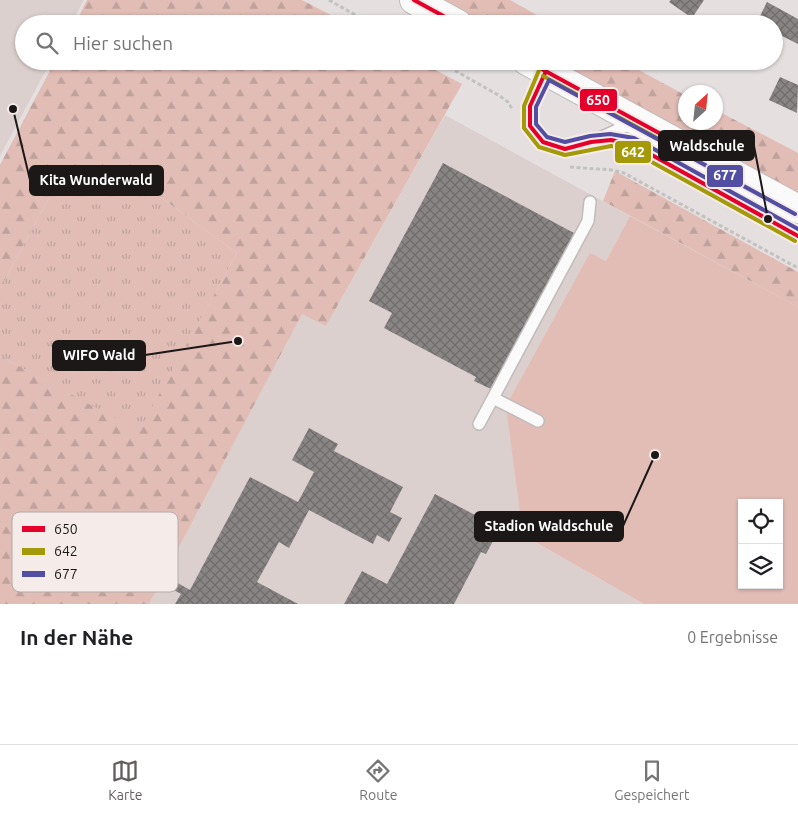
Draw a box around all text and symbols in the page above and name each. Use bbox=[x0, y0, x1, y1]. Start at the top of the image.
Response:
search box bbox=[15, 15, 783, 70]
icon: search bbox=[33, 29, 61, 57]
text: Hier suchen bbox=[73, 32, 173, 54]
north arrow bbox=[678, 85, 723, 130]
line badge: 650 bbox=[579, 88, 618, 112]
text: 650 bbox=[586, 92, 610, 108]
callout: Waldschule bbox=[659, 131, 754, 160]
text: Waldschule bbox=[669, 138, 745, 154]
line badge: 642 bbox=[614, 140, 652, 164]
text: 642 bbox=[621, 144, 645, 160]
line badge: 677 bbox=[706, 164, 744, 188]
callout: Kita Wunderwald bbox=[30, 166, 163, 195]
text: 677 bbox=[713, 167, 737, 183]
text: Kita Wunderwald bbox=[39, 172, 153, 188]
callout: WIFO Wald bbox=[53, 341, 145, 370]
text: WIFO Wald bbox=[63, 347, 135, 363]
map controls bbox=[738, 499, 783, 589]
button: locate bbox=[738, 499, 783, 544]
legend bbox=[12, 512, 178, 592]
callout: Stadion Waldschule bbox=[475, 512, 623, 541]
text: Stadion Waldschule bbox=[485, 518, 613, 534]
text: 650 bbox=[54, 521, 78, 537]
text: 642 bbox=[54, 543, 78, 559]
button: layers bbox=[738, 544, 783, 589]
text: 677 bbox=[54, 566, 78, 582]
text: In der Nähe bbox=[20, 625, 133, 649]
text: 0 Ergebnisse bbox=[687, 628, 778, 646]
tab: Karte bbox=[108, 757, 143, 803]
tab: Route bbox=[359, 757, 397, 803]
tab: Gespeichert bbox=[614, 757, 690, 803]

